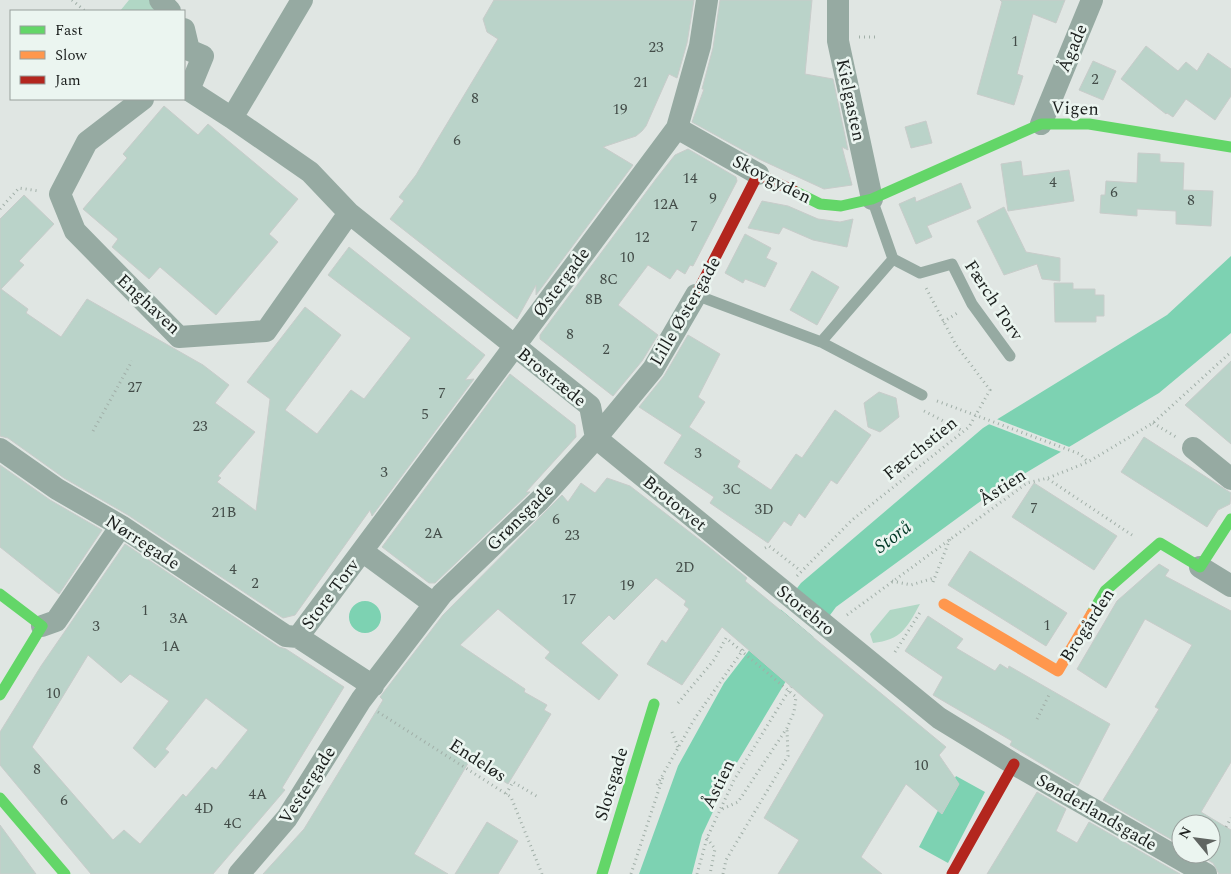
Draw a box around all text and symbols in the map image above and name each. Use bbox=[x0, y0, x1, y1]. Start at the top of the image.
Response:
legend bbox=[10, 10, 185, 100]
text: Fast bbox=[55, 19, 83, 42]
street label: Ågade bbox=[1050, 20, 1095, 77]
house number: 1 bbox=[1011, 30, 1019, 53]
house number: 23 bbox=[648, 36, 664, 59]
text: Slow bbox=[55, 44, 87, 67]
street label: Kielgasten bbox=[829, 56, 872, 144]
house number: 2 bbox=[1091, 68, 1099, 91]
text: Jam bbox=[55, 69, 81, 92]
house number: 21 bbox=[633, 71, 649, 94]
house number: 8 bbox=[471, 87, 479, 110]
street label: Vigen bbox=[1051, 94, 1099, 123]
house number: 19 bbox=[612, 98, 628, 121]
house number: 6 bbox=[453, 129, 461, 152]
street label: Skovgyden bbox=[728, 148, 816, 211]
house number: 14 bbox=[682, 167, 698, 190]
house number: 4 bbox=[1049, 171, 1057, 194]
house number: 6 bbox=[1110, 181, 1118, 204]
house number: 9 bbox=[709, 187, 717, 210]
house number: 8 bbox=[1187, 189, 1195, 212]
house number: 12A bbox=[653, 193, 679, 216]
house number: 7 bbox=[690, 215, 698, 238]
house number: 12 bbox=[634, 226, 650, 249]
street label: Østergade bbox=[526, 242, 597, 323]
house number: 10 bbox=[619, 246, 635, 269]
street label: Lille Østergade bbox=[643, 252, 728, 371]
street label: Færch Torv bbox=[957, 255, 1031, 347]
street label: Enghaven bbox=[111, 268, 187, 341]
house number: 8C bbox=[600, 268, 618, 291]
house number: 8B bbox=[585, 288, 603, 311]
house number: 8 bbox=[566, 323, 574, 346]
house number: 2 bbox=[602, 338, 610, 361]
street label: Brostræde bbox=[511, 341, 592, 414]
house number: 27 bbox=[127, 376, 143, 399]
house number: 7 bbox=[438, 382, 446, 405]
house number: 5 bbox=[421, 403, 429, 426]
street label: Færchstien bbox=[877, 410, 963, 487]
house number: 23 bbox=[192, 415, 208, 438]
house number: 3 bbox=[694, 442, 702, 465]
house number: 3 bbox=[380, 461, 388, 484]
street label: Åstien bbox=[973, 462, 1031, 513]
street label: Brotorvet bbox=[637, 469, 713, 538]
street label: Grønsgade bbox=[480, 477, 560, 557]
house number: 3C bbox=[723, 478, 741, 501]
house number: 7 bbox=[1030, 497, 1038, 520]
house number: 3D bbox=[754, 498, 774, 521]
house number: 21B bbox=[212, 501, 237, 524]
street label: Nørregade bbox=[100, 508, 185, 577]
house number: 6 bbox=[552, 508, 560, 531]
water label: Storå bbox=[868, 513, 918, 561]
house number: 2A bbox=[425, 522, 443, 545]
house number: 23 bbox=[564, 524, 580, 547]
street label: Store Torv bbox=[295, 552, 367, 636]
house number: 2D bbox=[675, 556, 695, 579]
house number: 4 bbox=[229, 558, 237, 581]
house number: 2 bbox=[251, 572, 259, 595]
house number: 19 bbox=[619, 574, 635, 597]
street label: Storebro bbox=[771, 578, 841, 642]
street label: Brogården bbox=[1053, 583, 1121, 668]
house number: 17 bbox=[561, 588, 577, 611]
house number: 1 bbox=[141, 599, 149, 622]
house number: 3A bbox=[170, 607, 188, 630]
house number: 1 bbox=[1043, 614, 1051, 637]
house number: 3 bbox=[92, 615, 100, 638]
house number: 1A bbox=[162, 635, 180, 658]
house number: 10 bbox=[45, 682, 61, 705]
street label: Endeløs bbox=[444, 732, 512, 789]
street label: Vestergade bbox=[272, 741, 343, 830]
street label: Slotsgade bbox=[587, 744, 635, 824]
house number: 10 bbox=[913, 754, 929, 777]
street label: Åstien bbox=[695, 755, 742, 814]
house number: 8 bbox=[33, 758, 41, 781]
street label: Sønderlandsgade bbox=[1031, 767, 1162, 858]
house number: 4A bbox=[249, 783, 267, 806]
house number: 6 bbox=[60, 789, 68, 812]
house number: 4D bbox=[194, 797, 214, 820]
house number: 4C bbox=[224, 812, 242, 835]
north arrow bbox=[1171, 814, 1221, 864]
text: N bbox=[1173, 823, 1197, 843]

